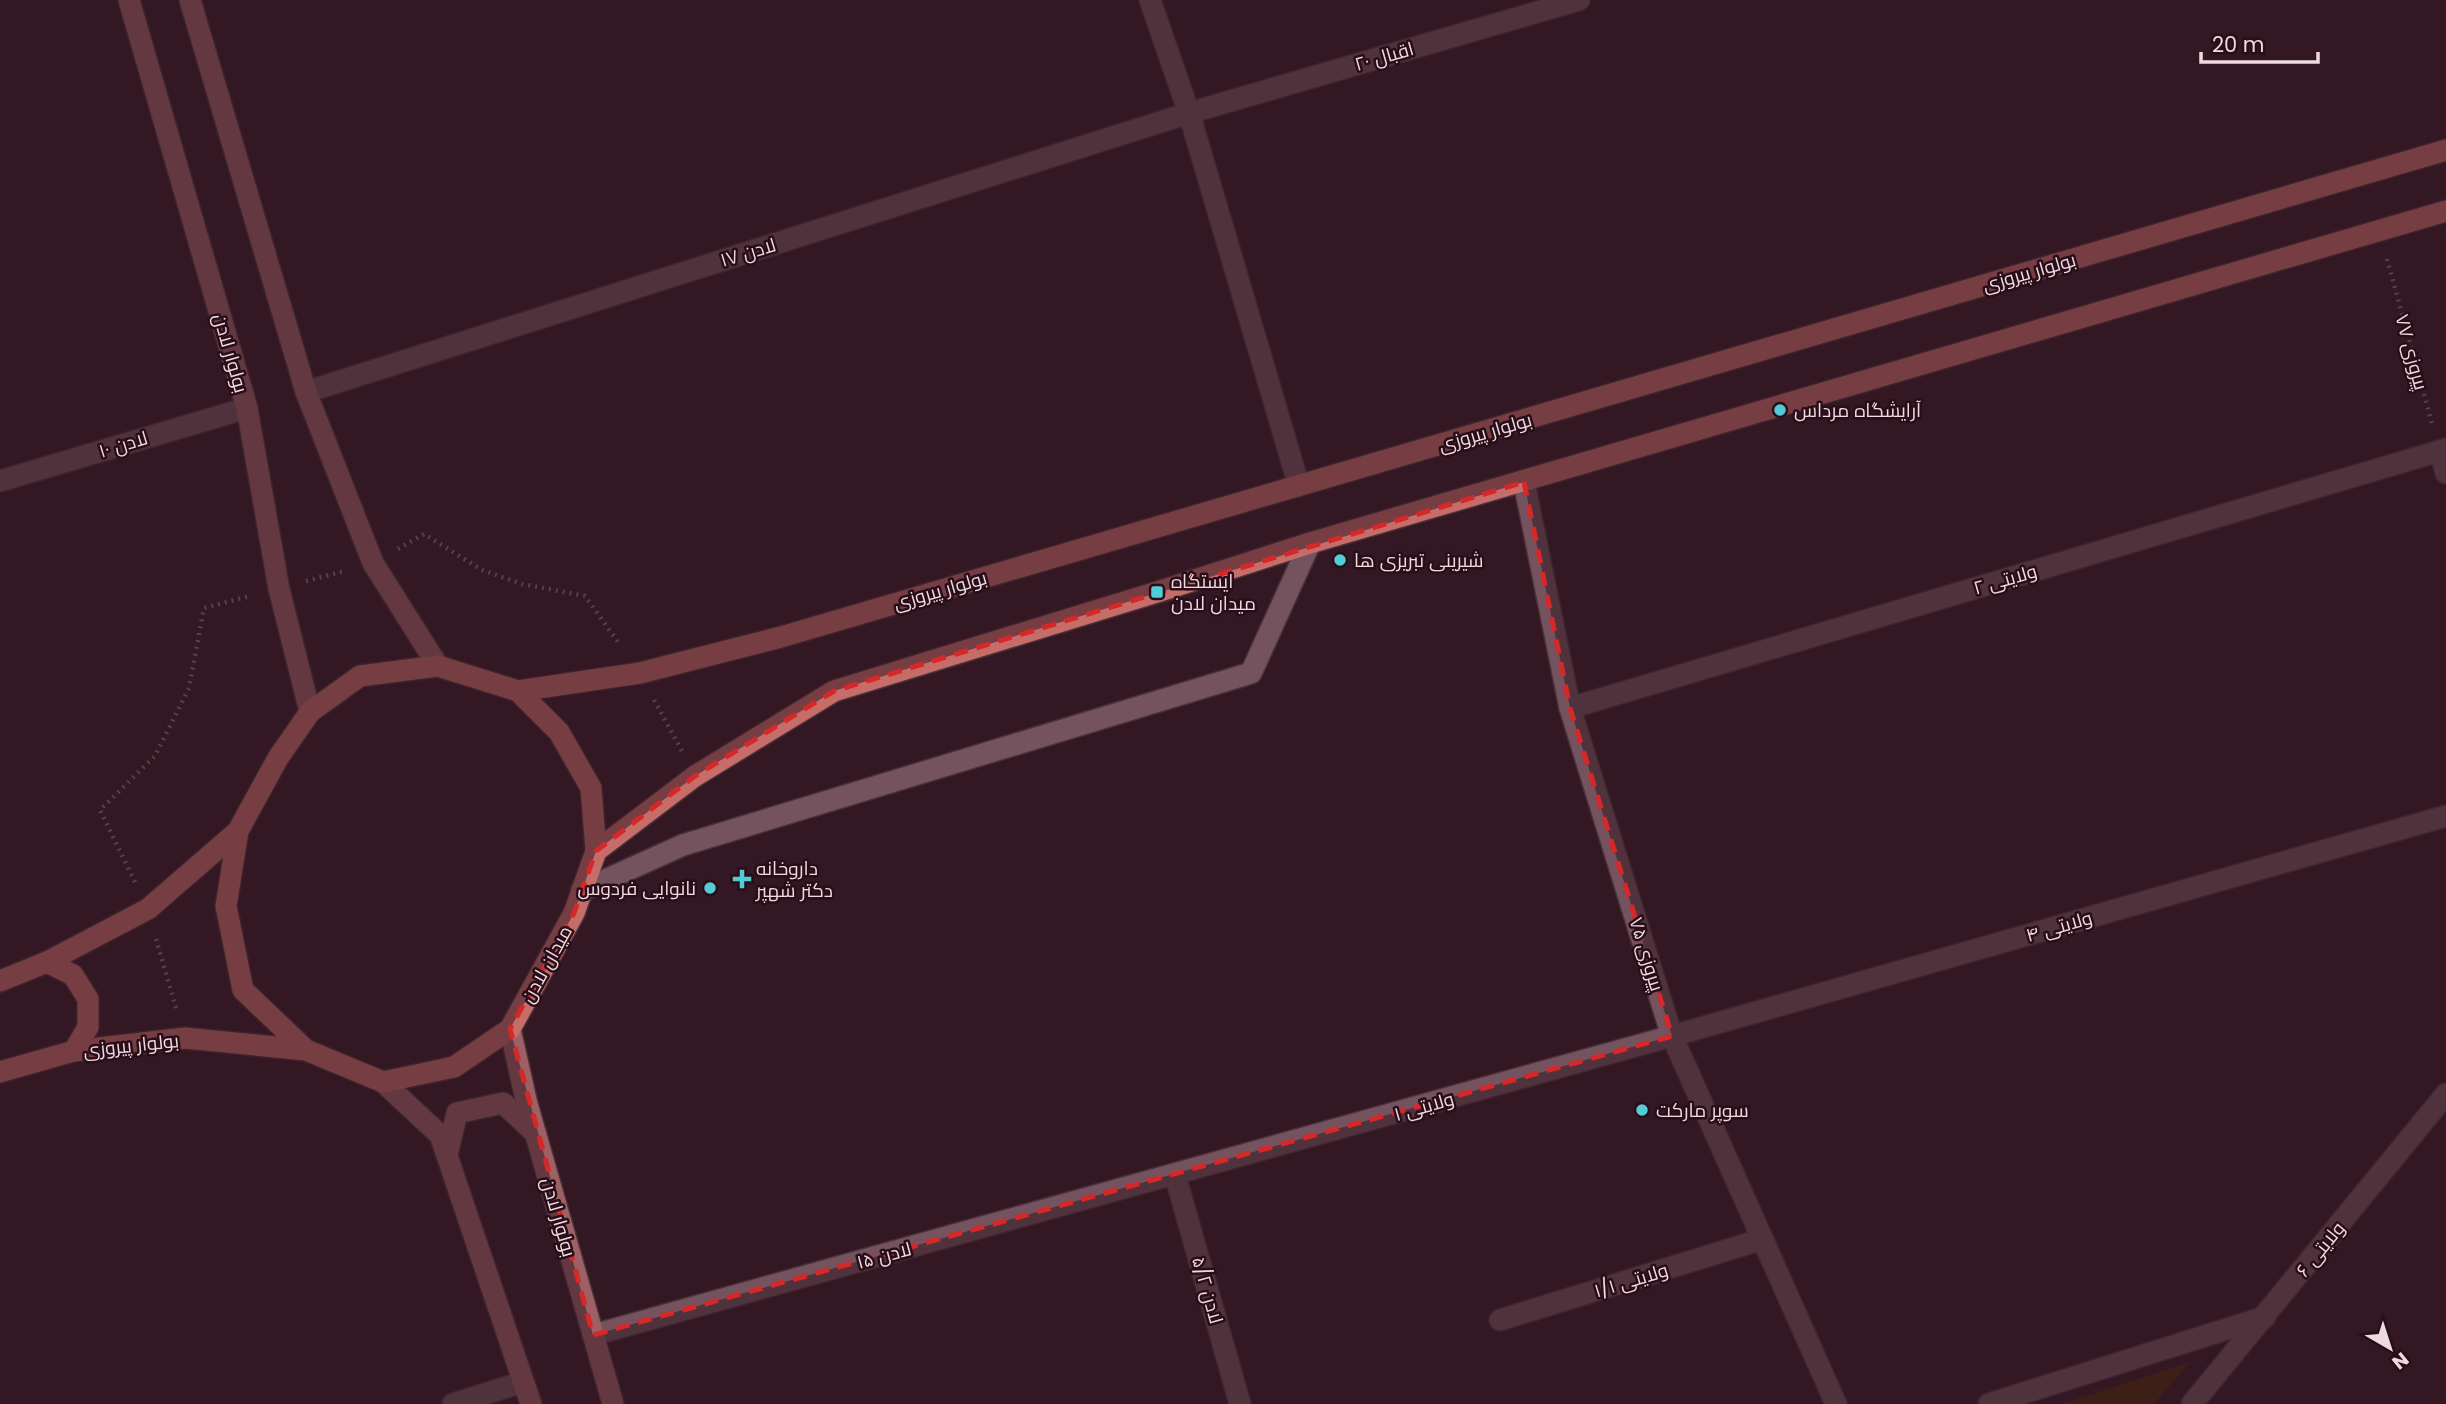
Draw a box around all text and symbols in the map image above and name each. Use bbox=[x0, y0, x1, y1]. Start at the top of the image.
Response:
scale bar bbox=[2201, 21, 2318, 65]
text: 20 m bbox=[2212, 30, 2265, 59]
street label: اقبال ۲۰ bbox=[1351, 35, 1417, 78]
street label: لادن ۱۷ bbox=[717, 231, 779, 274]
street label: بولوار پیروزی bbox=[1979, 246, 2079, 299]
street label: بولوار لادن bbox=[206, 310, 255, 396]
street label: پیروزی ۷۷ bbox=[2388, 311, 2435, 393]
place label: آرایشگاه مرداس bbox=[1794, 397, 1921, 424]
marker: آرایشگاه مرداس bbox=[1772, 402, 1788, 418]
street label: بولوار پیروزی bbox=[1435, 406, 1535, 459]
street label: لادن ۱۰ bbox=[95, 424, 151, 465]
place label: شیرینی تبریزی ها bbox=[1354, 547, 1484, 574]
marker: شیرینی تبریزی ها bbox=[1332, 552, 1348, 568]
street label: ولایتی ۲ bbox=[1970, 558, 2040, 601]
street label: بولوار پیروزی bbox=[890, 564, 990, 617]
place label: ایستگاه میدان لادن bbox=[1171, 568, 1256, 617]
marker: ایستگاه میدان لادن bbox=[1149, 584, 1165, 600]
place label: داروخانه دکتر شهپر bbox=[755, 855, 833, 904]
marker: داروخانه دکتر شهپر bbox=[734, 871, 750, 887]
place label: نانوایی فردوس bbox=[577, 875, 696, 902]
marker: نانوایی فردوس bbox=[702, 880, 718, 896]
street label: ولایتی ۴ bbox=[2023, 904, 2095, 949]
street label: پیروزی ۷۵ bbox=[1622, 914, 1671, 994]
street label: میدان لادن bbox=[514, 921, 579, 1008]
street label: بولوار پیروزی bbox=[82, 1027, 180, 1064]
street label: ولایتی ۱ bbox=[1391, 1085, 1457, 1128]
place label: سوپر مارکت bbox=[1656, 1097, 1749, 1124]
marker: سوپر مارکت bbox=[1634, 1102, 1650, 1118]
street label: بولوار لادن bbox=[534, 1174, 583, 1260]
street label: ولایتی ۶ bbox=[2290, 1216, 2351, 1283]
street label: لادن ۱۵ bbox=[854, 1235, 914, 1276]
street label: لادن ۵/۲ bbox=[1185, 1253, 1230, 1327]
street label: ولایتی ۱/۱ bbox=[1591, 1256, 1671, 1304]
north arrow bbox=[2355, 1313, 2425, 1383]
text: N bbox=[2386, 1346, 2414, 1376]

